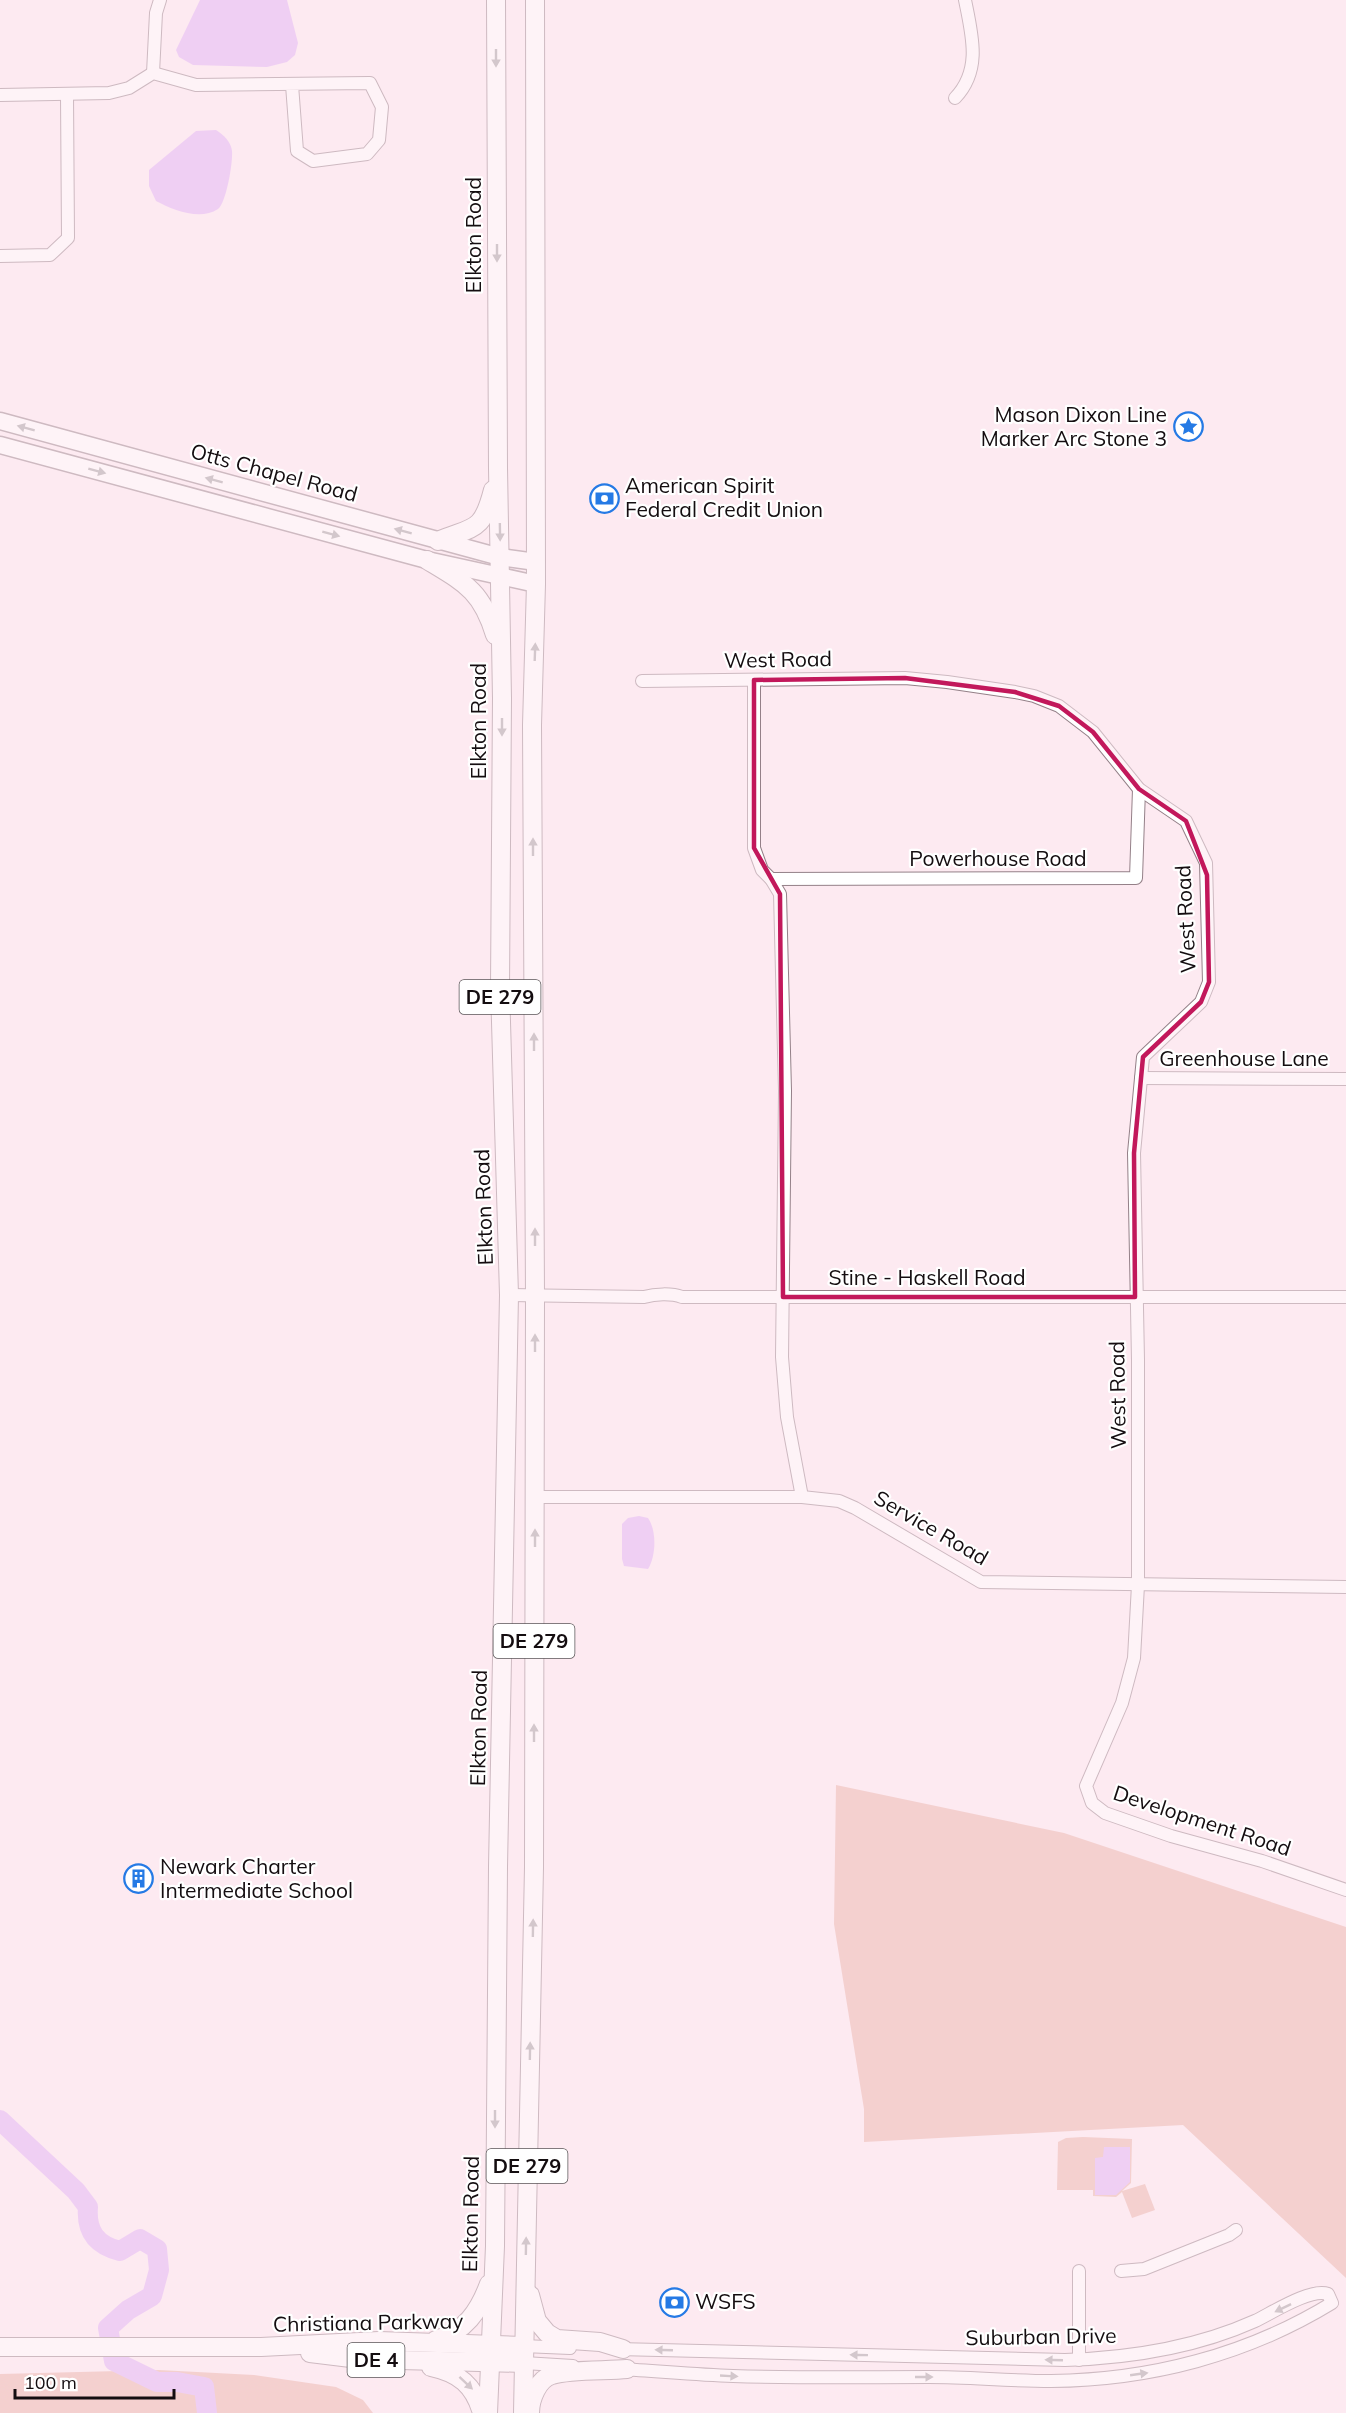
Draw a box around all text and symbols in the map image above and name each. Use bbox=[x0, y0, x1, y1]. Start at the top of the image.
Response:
one-way arrow bbox=[491, 49, 501, 68]
street label: Elkton Road bbox=[460, 177, 486, 293]
one-way arrow bbox=[492, 244, 502, 263]
place label: Mason Dixon Line Marker Arc Stone 3 bbox=[981, 401, 1167, 451]
place icon: Mason Dixon Line Marker Arc Stone 3 bbox=[1172, 411, 1204, 443]
one-way arrow bbox=[17, 423, 35, 433]
street label: Otts Chapel Road bbox=[188, 437, 361, 507]
one-way arrow bbox=[88, 467, 106, 476]
place label: American Spirit Federal Credit Union bbox=[625, 472, 823, 522]
one-way arrow bbox=[205, 475, 223, 484]
bank icon: American Spirit Federal Credit Union bbox=[588, 482, 620, 514]
one-way arrow bbox=[495, 523, 504, 542]
one-way arrow bbox=[393, 526, 411, 535]
one-way arrow bbox=[322, 530, 340, 539]
one-way arrow bbox=[530, 643, 539, 662]
street label: West Road bbox=[724, 645, 832, 673]
street label: Elkton Road bbox=[465, 663, 491, 779]
one-way arrow bbox=[497, 718, 507, 737]
one-way arrow bbox=[528, 838, 538, 857]
street label: Powerhouse Road bbox=[909, 845, 1087, 871]
street label: West Road bbox=[1169, 864, 1201, 974]
road number: DE 279 bbox=[460, 980, 540, 1014]
one-way arrow bbox=[529, 1033, 539, 1052]
street label: Greenhouse Lane bbox=[1159, 1045, 1329, 1071]
street label: Elkton Road bbox=[468, 1148, 498, 1266]
one-way arrow bbox=[530, 1228, 540, 1247]
street label: Stine - Haskell Road bbox=[828, 1264, 1026, 1290]
one-way arrow bbox=[530, 1333, 540, 1352]
street label: West Road bbox=[1103, 1341, 1131, 1449]
street label: Service Road bbox=[870, 1484, 993, 1570]
one-way arrow bbox=[530, 1528, 540, 1547]
road number: DE 279 bbox=[494, 1624, 574, 1658]
street label: Elkton Road bbox=[464, 1670, 492, 1786]
one-way arrow bbox=[529, 1723, 539, 1742]
street label: Development Road bbox=[1110, 1779, 1295, 1861]
place label: Newark Charter Intermediate School bbox=[160, 1853, 353, 1903]
building icon: Newark Charter Intermediate School bbox=[123, 1863, 155, 1895]
one-way arrow bbox=[528, 1918, 537, 1937]
one-way arrow bbox=[525, 2041, 535, 2060]
one-way arrow bbox=[490, 2109, 500, 2128]
road number: DE 279 bbox=[486, 2149, 568, 2183]
street label: Elkton Road bbox=[456, 2156, 484, 2272]
one-way arrow bbox=[521, 2236, 530, 2255]
bank icon: WSFS bbox=[658, 2286, 690, 2318]
place label: WSFS bbox=[695, 2288, 756, 2314]
one-way arrow bbox=[1274, 2303, 1291, 2312]
street label: Christiana Parkway bbox=[273, 2307, 463, 2337]
street label: Suburban Drive bbox=[965, 2322, 1117, 2350]
road number: DE 4 bbox=[348, 2343, 404, 2377]
one-way arrow bbox=[654, 2346, 673, 2355]
one-way arrow bbox=[849, 2350, 868, 2360]
one-way arrow bbox=[1044, 2355, 1063, 2364]
scale bar bbox=[15, 2362, 174, 2400]
one-way arrow bbox=[1130, 2369, 1149, 2378]
text: 100 m bbox=[24, 2371, 77, 2394]
one-way arrow bbox=[719, 2371, 738, 2380]
one-way arrow bbox=[914, 2372, 933, 2382]
one-way arrow bbox=[458, 2376, 473, 2390]

